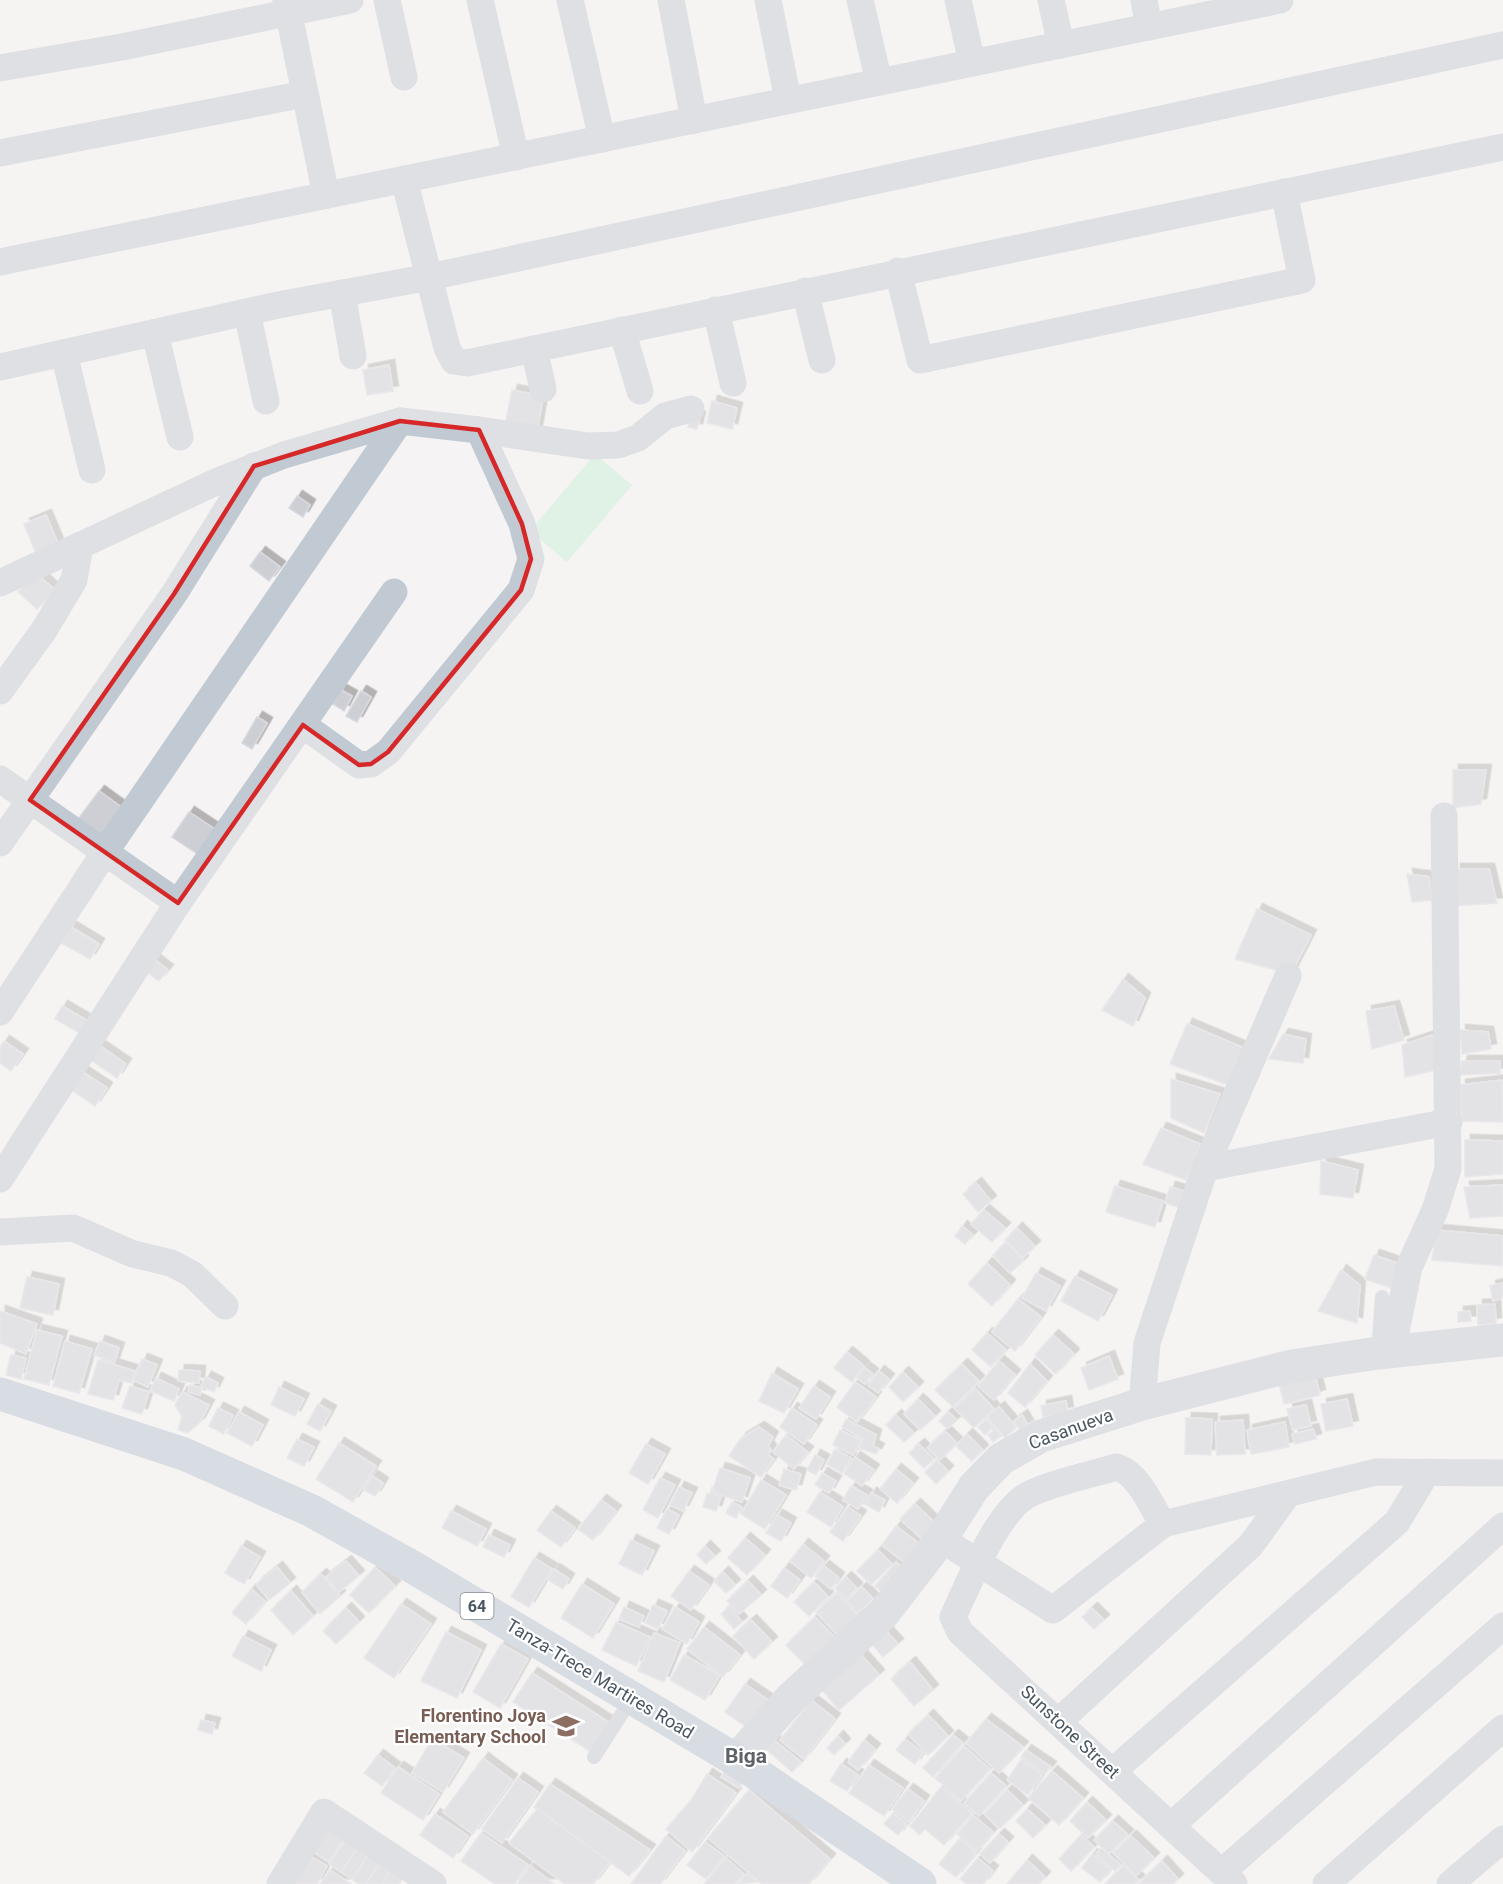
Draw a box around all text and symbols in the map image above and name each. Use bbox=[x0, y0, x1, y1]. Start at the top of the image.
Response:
street label: Casanueva bbox=[1026, 1404, 1116, 1453]
road number: 64 bbox=[460, 1593, 494, 1619]
street label: Tanza-Trece Martires Road bbox=[503, 1614, 698, 1743]
street label: Sunstone Street bbox=[1017, 1681, 1124, 1783]
place label: Florentino Joya Elementary School bbox=[394, 1705, 546, 1747]
school or university icon: Florentino Joya Elementary School bbox=[551, 1711, 581, 1741]
district label: Biga bbox=[725, 1744, 767, 1768]

